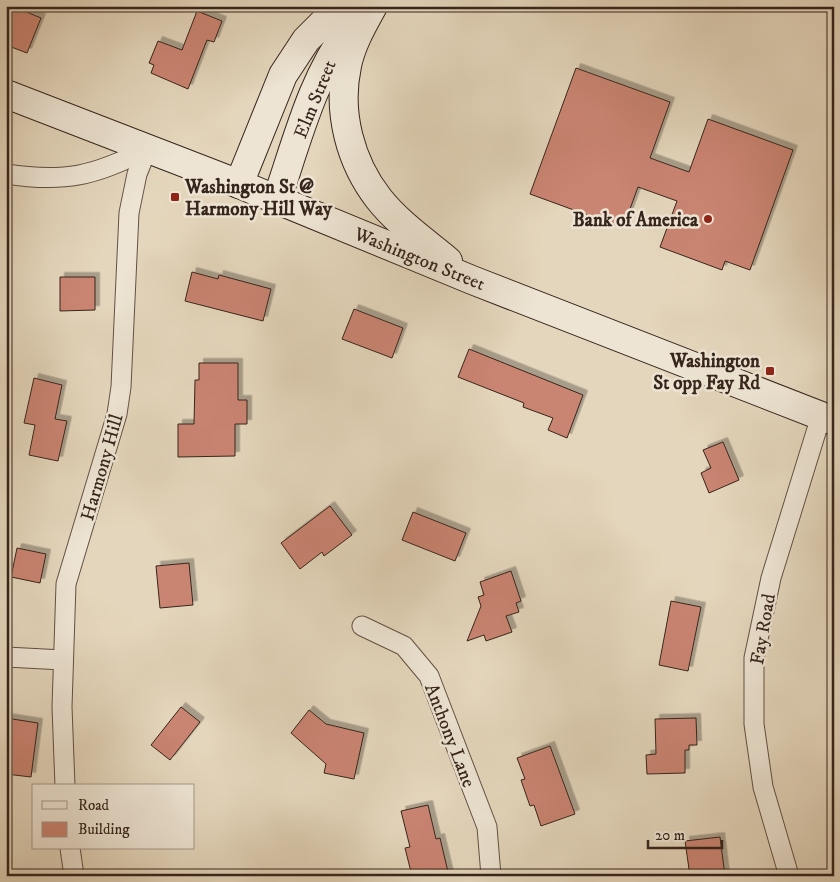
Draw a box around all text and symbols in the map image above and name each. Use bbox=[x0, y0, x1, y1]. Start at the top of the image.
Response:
street label: Elm Street bbox=[289, 57, 341, 142]
place label: Washington St @ Harmony Hill Way bbox=[184, 176, 333, 221]
marker: Washington St @ Harmony Hill Way bbox=[169, 191, 181, 203]
place label: Bank of America bbox=[573, 209, 699, 232]
marker: Bank of America bbox=[702, 213, 714, 225]
street label: Washington Street bbox=[350, 222, 488, 296]
place label: Washington St opp Fay Rd bbox=[653, 350, 761, 395]
marker: Washington St opp Fay Rd bbox=[764, 365, 776, 377]
street label: Harmony Hill bbox=[76, 411, 129, 523]
street label: Fay Road bbox=[746, 592, 781, 666]
street label: Anthony Lane bbox=[419, 680, 480, 791]
legend bbox=[32, 784, 195, 850]
text: Road bbox=[78, 796, 110, 815]
scale bar bbox=[648, 817, 721, 849]
text: Building bbox=[78, 820, 130, 839]
text: 20 m bbox=[655, 826, 685, 845]

